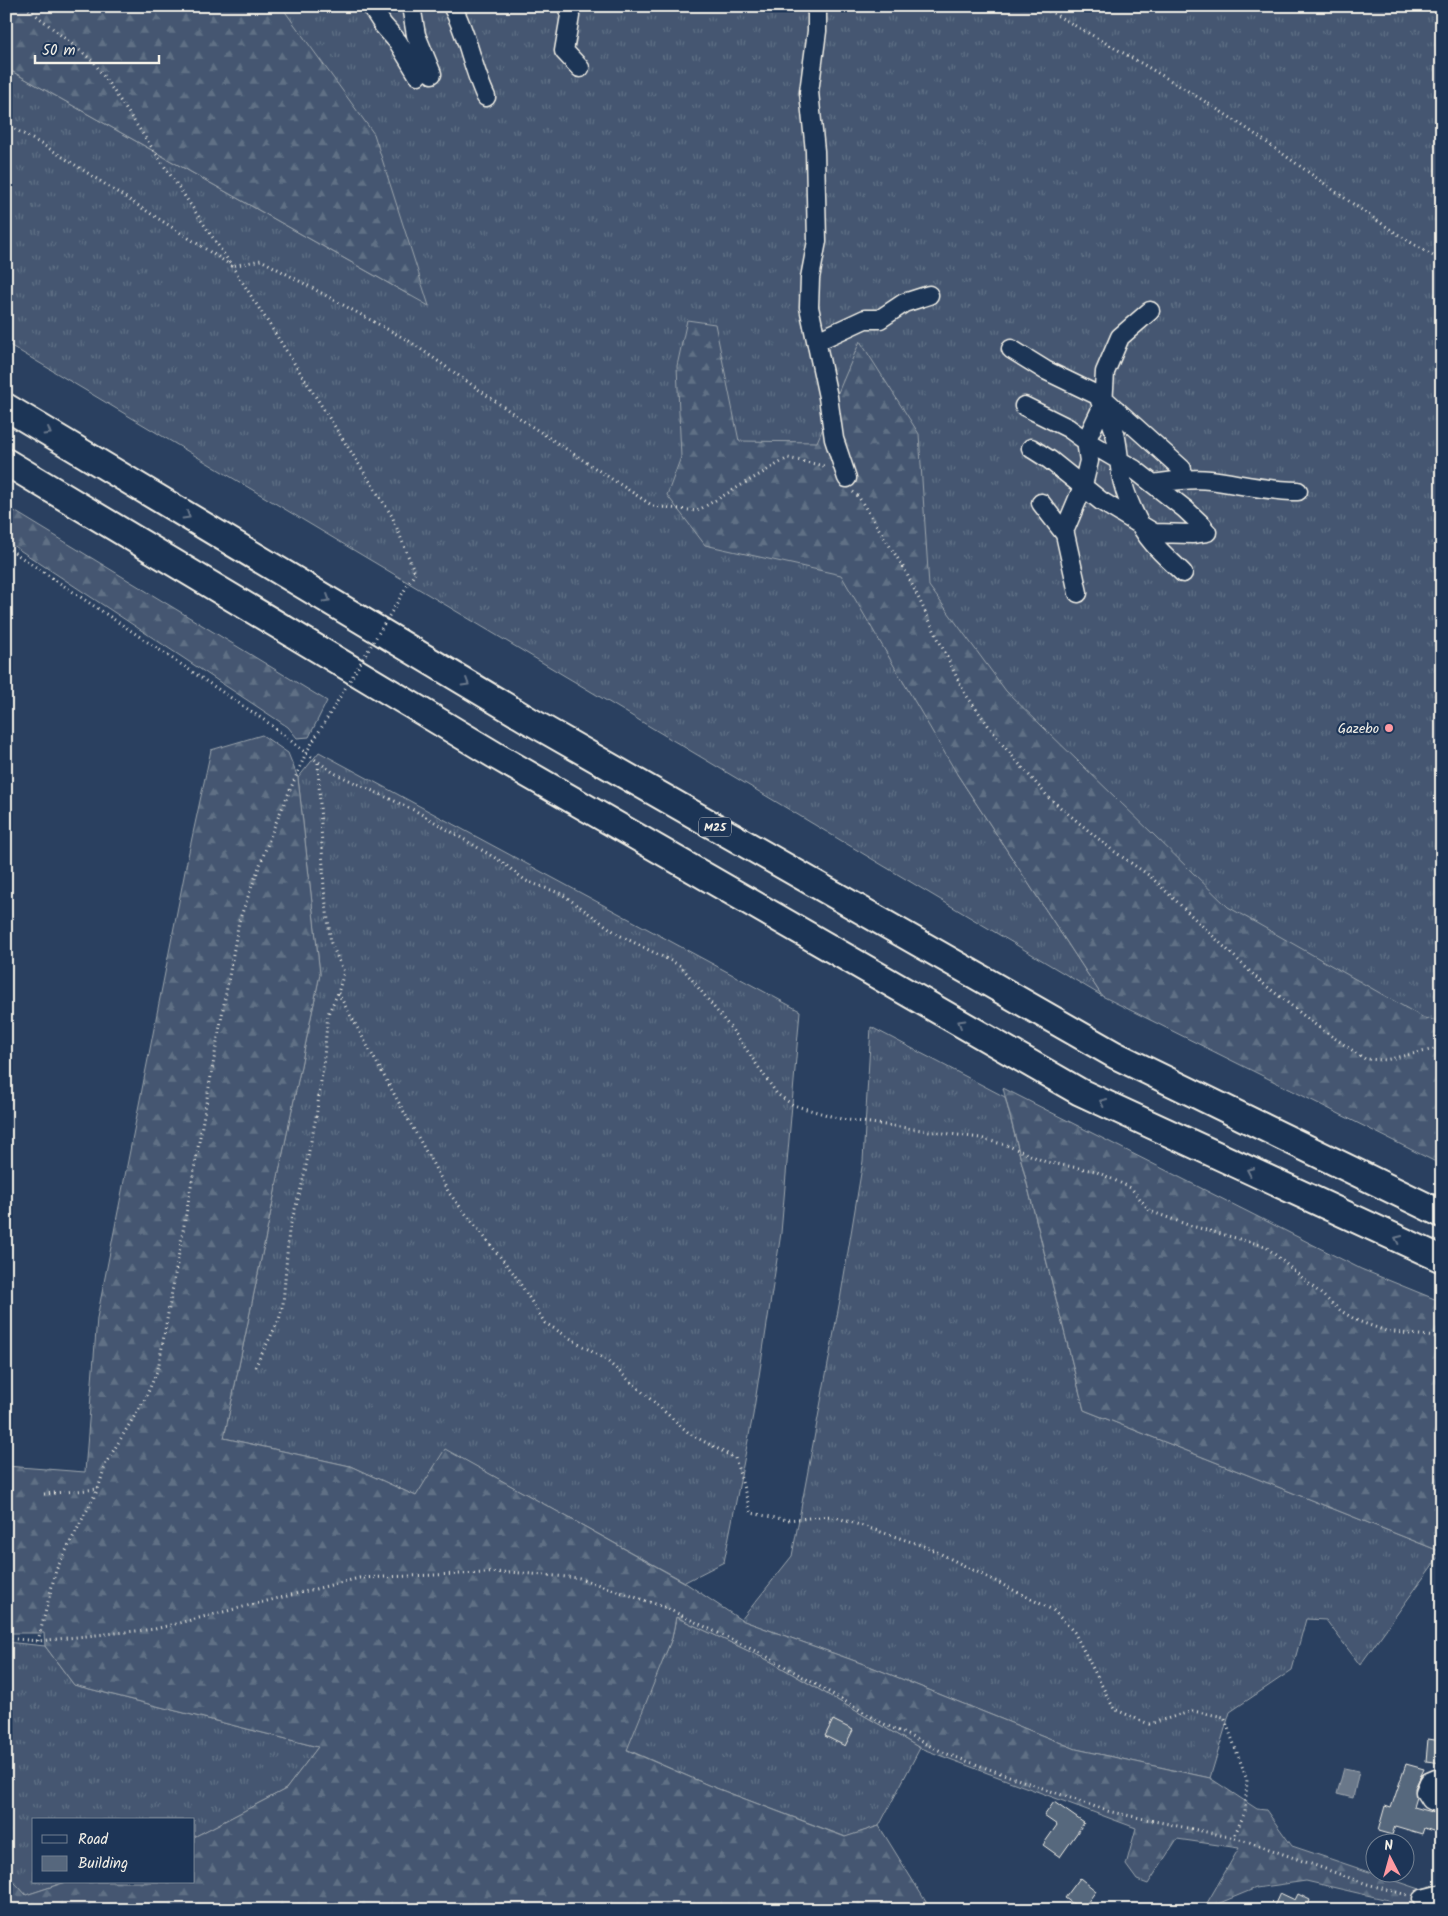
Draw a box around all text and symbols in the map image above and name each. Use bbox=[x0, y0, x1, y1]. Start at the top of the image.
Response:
scale bar bbox=[35, 32, 159, 64]
text: 50 m bbox=[42, 39, 76, 63]
one-way arrow bbox=[43, 426, 52, 436]
one-way arrow bbox=[182, 509, 191, 519]
one-way arrow bbox=[321, 593, 330, 603]
one-way arrow bbox=[461, 676, 470, 686]
place label: Gazebo bbox=[1338, 718, 1379, 740]
marker: Gazebo bbox=[1383, 722, 1395, 734]
road number: M25 bbox=[699, 818, 731, 836]
one-way arrow bbox=[957, 1020, 966, 1030]
one-way arrow bbox=[1099, 1098, 1108, 1109]
one-way arrow bbox=[1246, 1166, 1255, 1177]
one-way arrow bbox=[1394, 1235, 1403, 1245]
legend bbox=[32, 1818, 195, 1884]
text: Road bbox=[78, 1828, 109, 1852]
north arrow bbox=[1366, 1834, 1416, 1884]
text: N bbox=[1383, 1835, 1394, 1857]
text: Building bbox=[78, 1852, 128, 1876]

